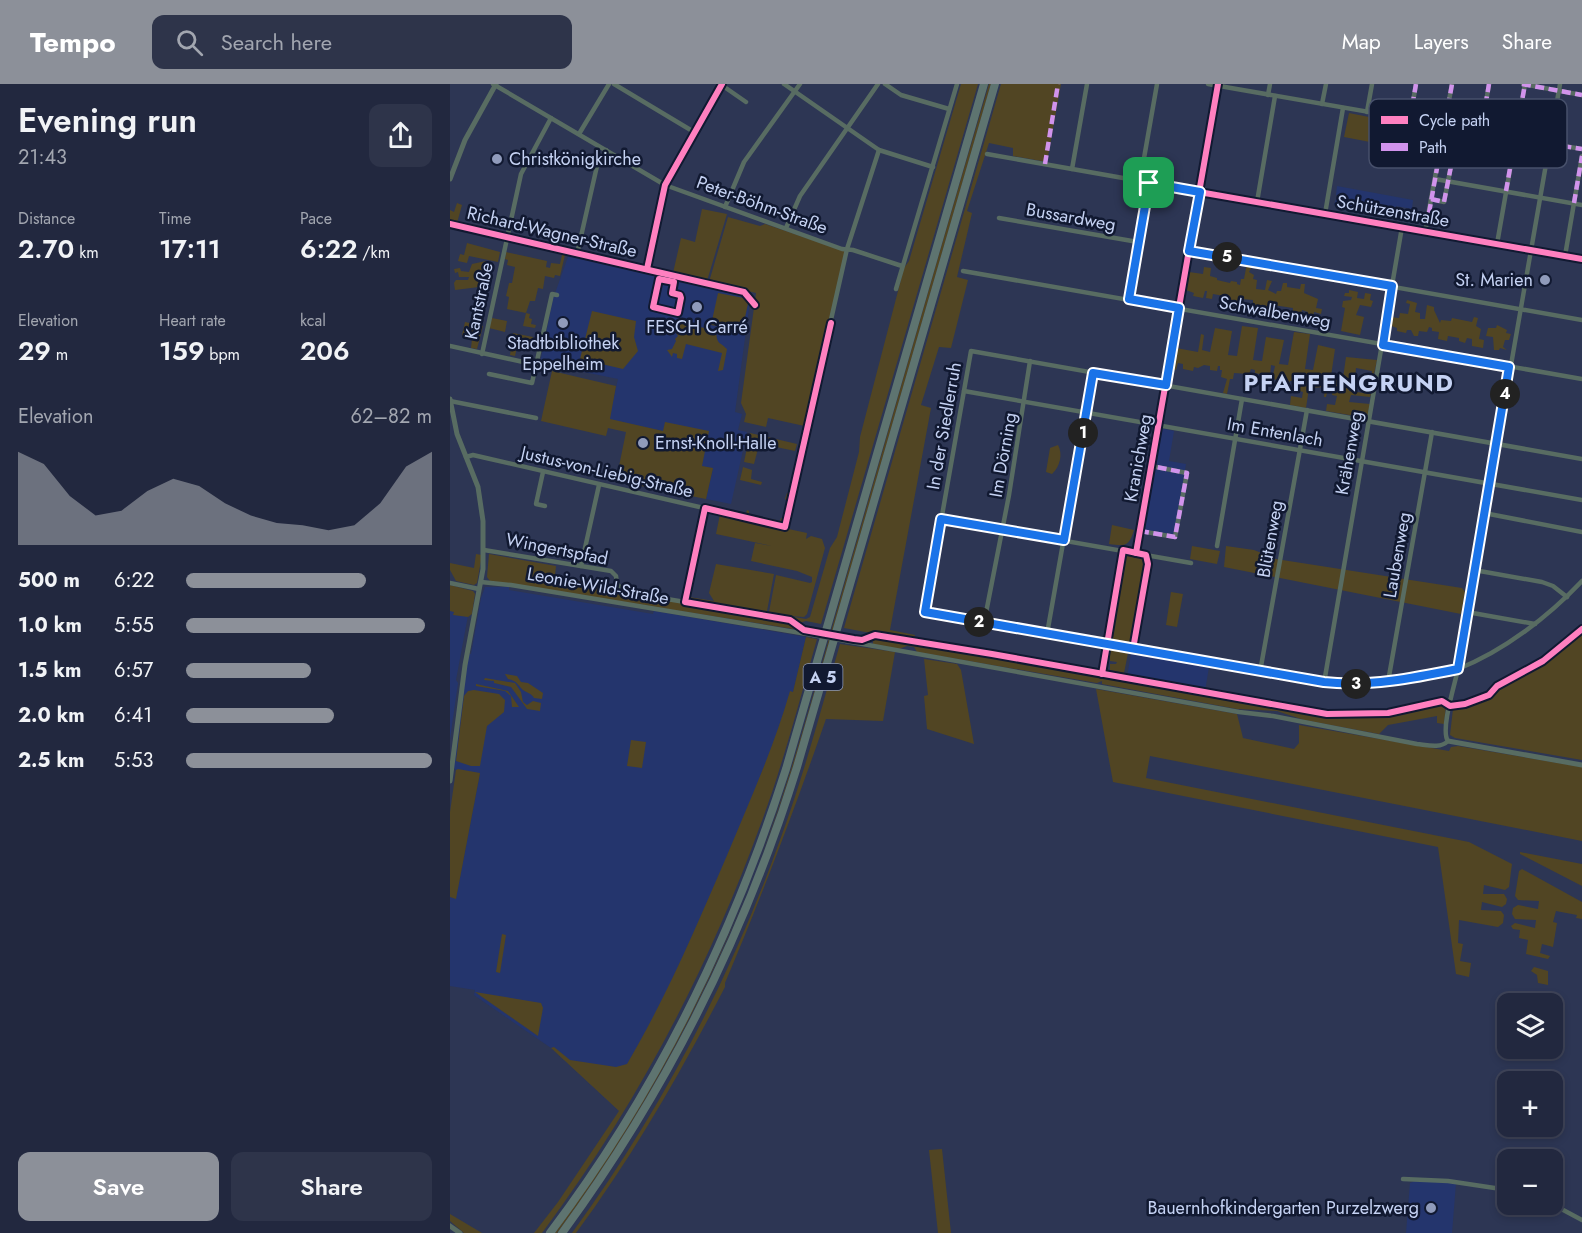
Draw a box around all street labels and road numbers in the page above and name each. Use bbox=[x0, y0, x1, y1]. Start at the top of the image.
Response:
street label: Peter-Böhm-Straße bbox=[693, 169, 831, 241]
street label: Schützenstraße bbox=[1334, 188, 1452, 234]
street label: Bussardweg bbox=[1024, 196, 1118, 238]
street label: Richard-Wagner-Straße bbox=[464, 200, 640, 264]
street label: Kantstraße bbox=[458, 260, 500, 342]
street label: Schwalbenweg bbox=[1217, 289, 1333, 335]
street label: In der Siedlerruh bbox=[920, 360, 968, 492]
street label: Krähenweg bbox=[1329, 409, 1369, 497]
street label: Im Dörning bbox=[983, 410, 1023, 500]
street label: Im Entenlach bbox=[1225, 411, 1325, 453]
street label: Kranichweg bbox=[1118, 412, 1158, 504]
street label: Justus-von-Liebig-Straße bbox=[516, 439, 696, 504]
street label: Blütenweg bbox=[1250, 498, 1290, 580]
street label: Laubenweg bbox=[1377, 510, 1417, 600]
street label: Wingertspfad bbox=[504, 526, 610, 572]
street label: Leonie-Wild-Straße bbox=[525, 561, 671, 611]
road number: A 5 bbox=[804, 664, 842, 690]

